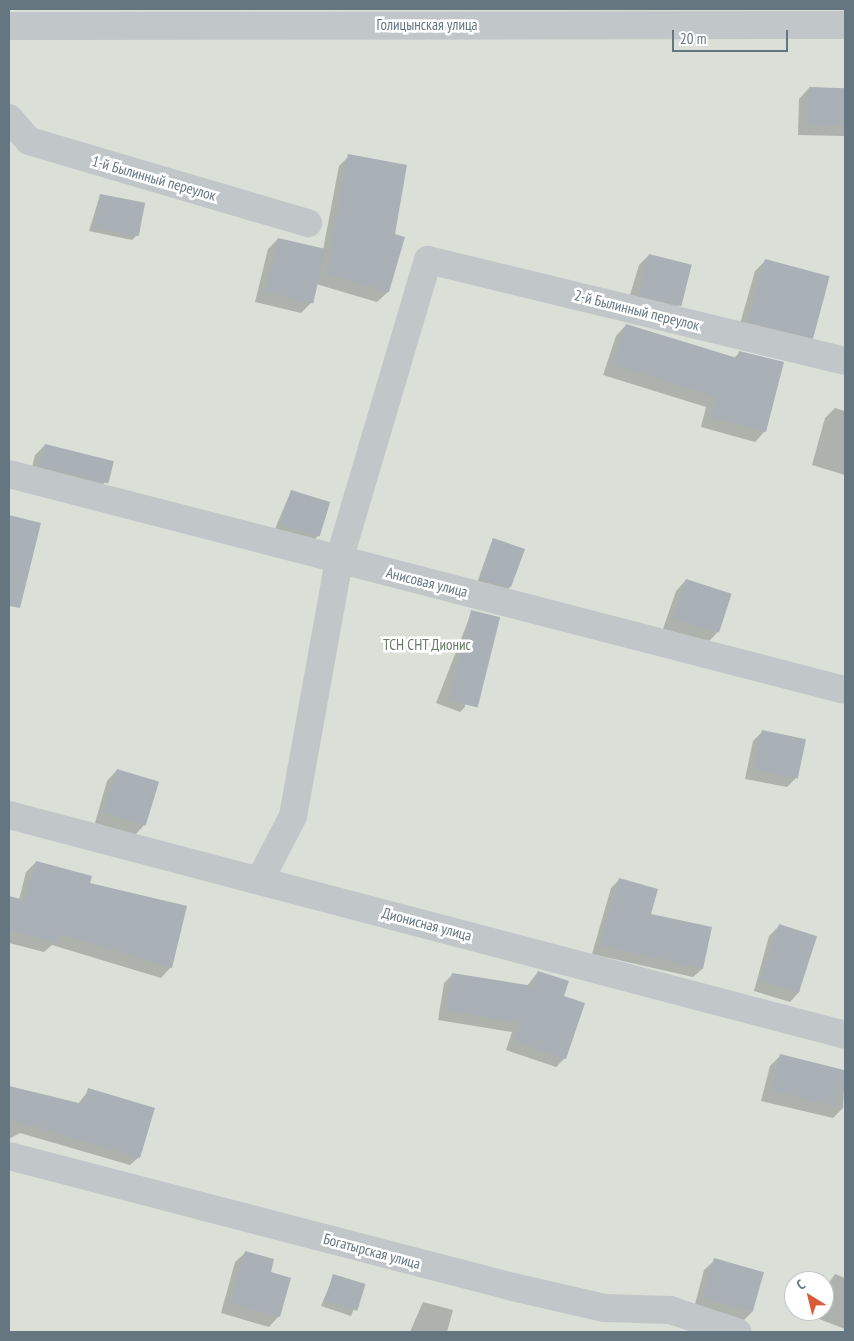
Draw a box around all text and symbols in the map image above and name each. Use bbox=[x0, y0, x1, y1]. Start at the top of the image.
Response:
street label: Голицынская улица bbox=[376, 16, 478, 34]
scale bar bbox=[674, 20, 790, 52]
text: 20 m bbox=[680, 29, 706, 48]
street label: 1-й Былинный переулок bbox=[90, 152, 218, 204]
street label: 2-й Былинный переулок bbox=[573, 286, 701, 334]
street label: Анисовая улица bbox=[384, 563, 470, 601]
park label: ТСН СНТ Дионис bbox=[383, 636, 471, 654]
street label: Дионисная улица bbox=[380, 903, 474, 945]
street label: Богатырская улица bbox=[321, 1229, 423, 1273]
north arrow bbox=[784, 1271, 834, 1321]
text: С bbox=[793, 1276, 809, 1294]

